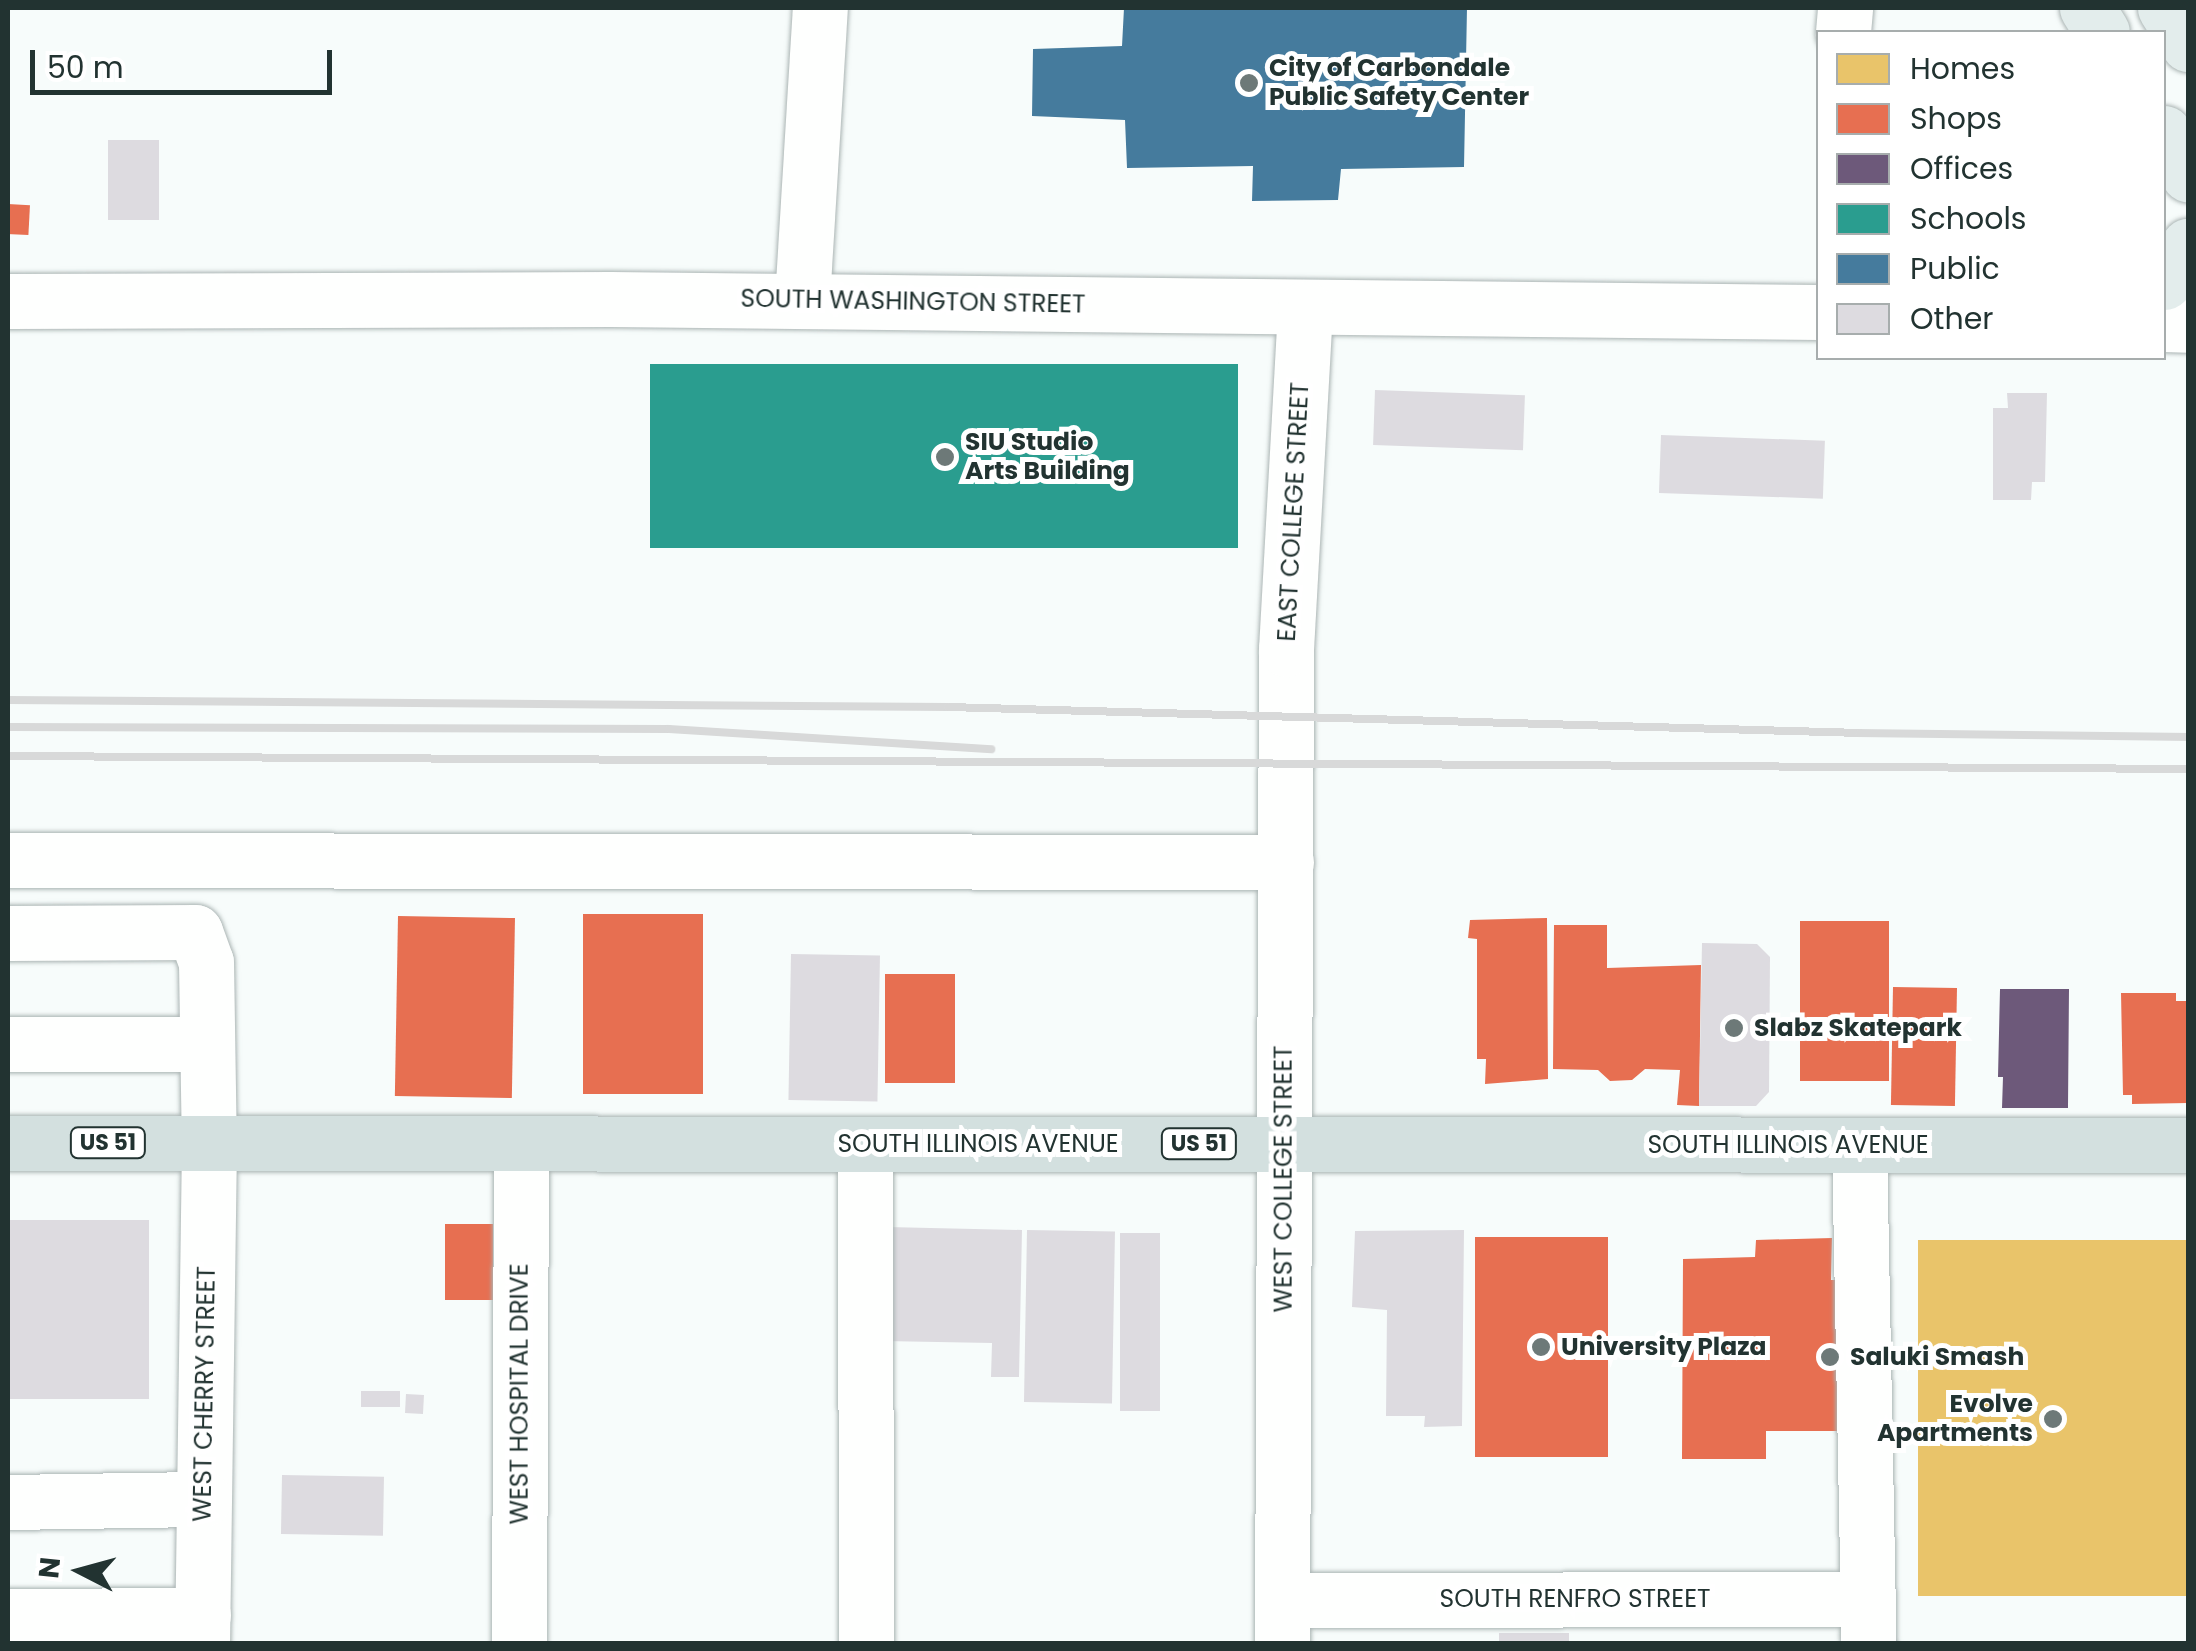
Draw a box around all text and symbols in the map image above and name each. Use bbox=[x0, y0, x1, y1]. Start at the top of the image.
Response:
scale bar bbox=[35, 30, 338, 92]
legend bbox=[1816, 30, 2166, 360]
text: 50 m bbox=[47, 46, 124, 89]
text: Homes bbox=[1910, 47, 2015, 90]
place label: City of Carbondale Public Safety Center bbox=[1269, 54, 1529, 113]
marker: City of Carbondale Public Safety Center bbox=[1238, 72, 1260, 94]
text: Shops bbox=[1910, 97, 2002, 140]
text: Offices bbox=[1910, 147, 2013, 190]
text: Schools bbox=[1910, 197, 2026, 240]
text: Public bbox=[1910, 247, 2000, 290]
street label: SOUTH WASHINGTON STREET bbox=[740, 284, 1086, 320]
text: Other bbox=[1910, 297, 1994, 340]
street label: EAST COLLEGE STREET bbox=[1272, 382, 1316, 642]
place label: SIU Studio Arts Building bbox=[965, 428, 1130, 487]
marker: SIU Studio Arts Building bbox=[934, 446, 956, 468]
place label: Slabz Skatepark bbox=[1754, 1013, 1962, 1043]
marker: Slabz Skatepark bbox=[1723, 1017, 1745, 1039]
street label: WEST COLLEGE STREET bbox=[1269, 1046, 1299, 1312]
road number: US 51 bbox=[68, 1126, 148, 1160]
road number: US 51 bbox=[1159, 1127, 1239, 1161]
street label: SOUTH ILLINOIS AVENUE bbox=[837, 1129, 1119, 1159]
street label: SOUTH ILLINOIS AVENUE bbox=[1647, 1130, 1929, 1160]
street label: WEST HOSPITAL DRIVE bbox=[505, 1264, 535, 1524]
street label: WEST CHERRY STREET bbox=[188, 1266, 222, 1522]
place label: University Plaza bbox=[1561, 1332, 1766, 1362]
marker: University Plaza bbox=[1530, 1336, 1552, 1358]
place label: Saluki Smash bbox=[1850, 1342, 2024, 1372]
marker: Saluki Smash bbox=[1819, 1346, 1841, 1368]
place label: Evolve Apartments bbox=[1877, 1390, 2033, 1449]
marker: Evolve Apartments bbox=[2042, 1408, 2064, 1430]
north arrow bbox=[30, 1521, 130, 1621]
text: N bbox=[29, 1555, 70, 1580]
street label: SOUTH RENFRO STREET bbox=[1440, 1584, 1710, 1614]

